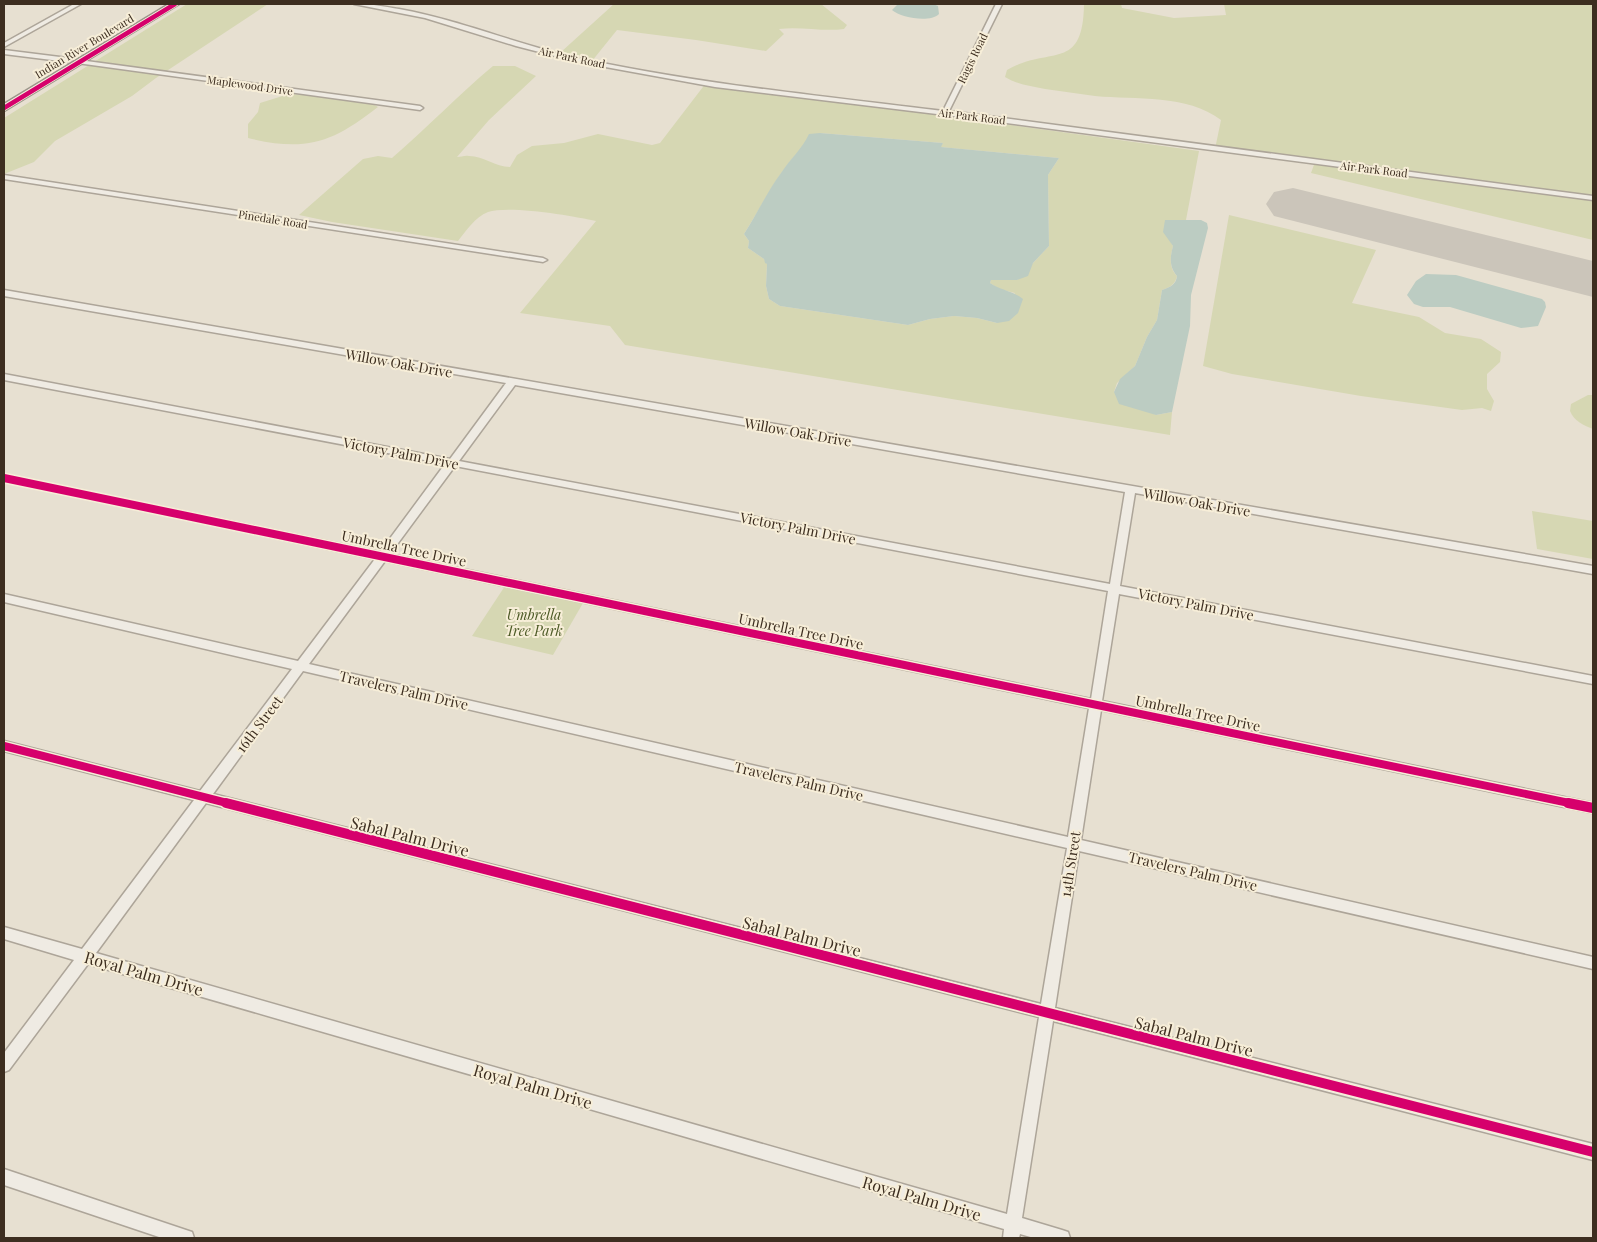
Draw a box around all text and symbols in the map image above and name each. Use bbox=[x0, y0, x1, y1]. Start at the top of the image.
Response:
street label: Indian River Boulevard bbox=[32, 10, 137, 82]
street label: Ragis Road bbox=[953, 30, 991, 86]
street label: Air Park Road bbox=[536, 42, 607, 72]
street label: Maplewood Drive bbox=[206, 72, 294, 99]
street label: Air Park Road bbox=[936, 104, 1007, 128]
street label: Air Park Road bbox=[1338, 157, 1409, 181]
street label: Pinedale Road bbox=[237, 206, 309, 232]
street label: Willow Oak Drive bbox=[343, 344, 454, 382]
street label: Willow Oak Drive bbox=[742, 413, 853, 451]
street label: Victory Palm Drive bbox=[340, 432, 461, 474]
street label: Willow Oak Drive bbox=[1141, 483, 1252, 521]
street label: Victory Palm Drive bbox=[737, 507, 858, 549]
street label: Umbrella Tree Drive bbox=[340, 525, 468, 571]
street label: Victory Palm Drive bbox=[1135, 583, 1256, 625]
park label: Umbrella Tree Park bbox=[505, 605, 563, 640]
street label: Umbrella Tree Drive bbox=[737, 608, 865, 654]
street label: Travelers Palm Drive bbox=[338, 666, 470, 714]
street label: Umbrella Tree Drive bbox=[1134, 690, 1262, 736]
street label: 16th Street bbox=[231, 691, 287, 756]
street label: Travelers Palm Drive bbox=[733, 757, 865, 805]
street label: Sabal Palm Drive bbox=[349, 811, 471, 861]
street label: 14th Street bbox=[1055, 829, 1085, 898]
street label: Travelers Palm Drive bbox=[1127, 847, 1259, 895]
street label: Sabal Palm Drive bbox=[741, 911, 863, 961]
street label: Royal Palm Drive bbox=[82, 946, 206, 1000]
street label: Sabal Palm Drive bbox=[1133, 1011, 1255, 1061]
street label: Royal Palm Drive bbox=[471, 1059, 595, 1113]
street label: Royal Palm Drive bbox=[860, 1171, 984, 1225]

